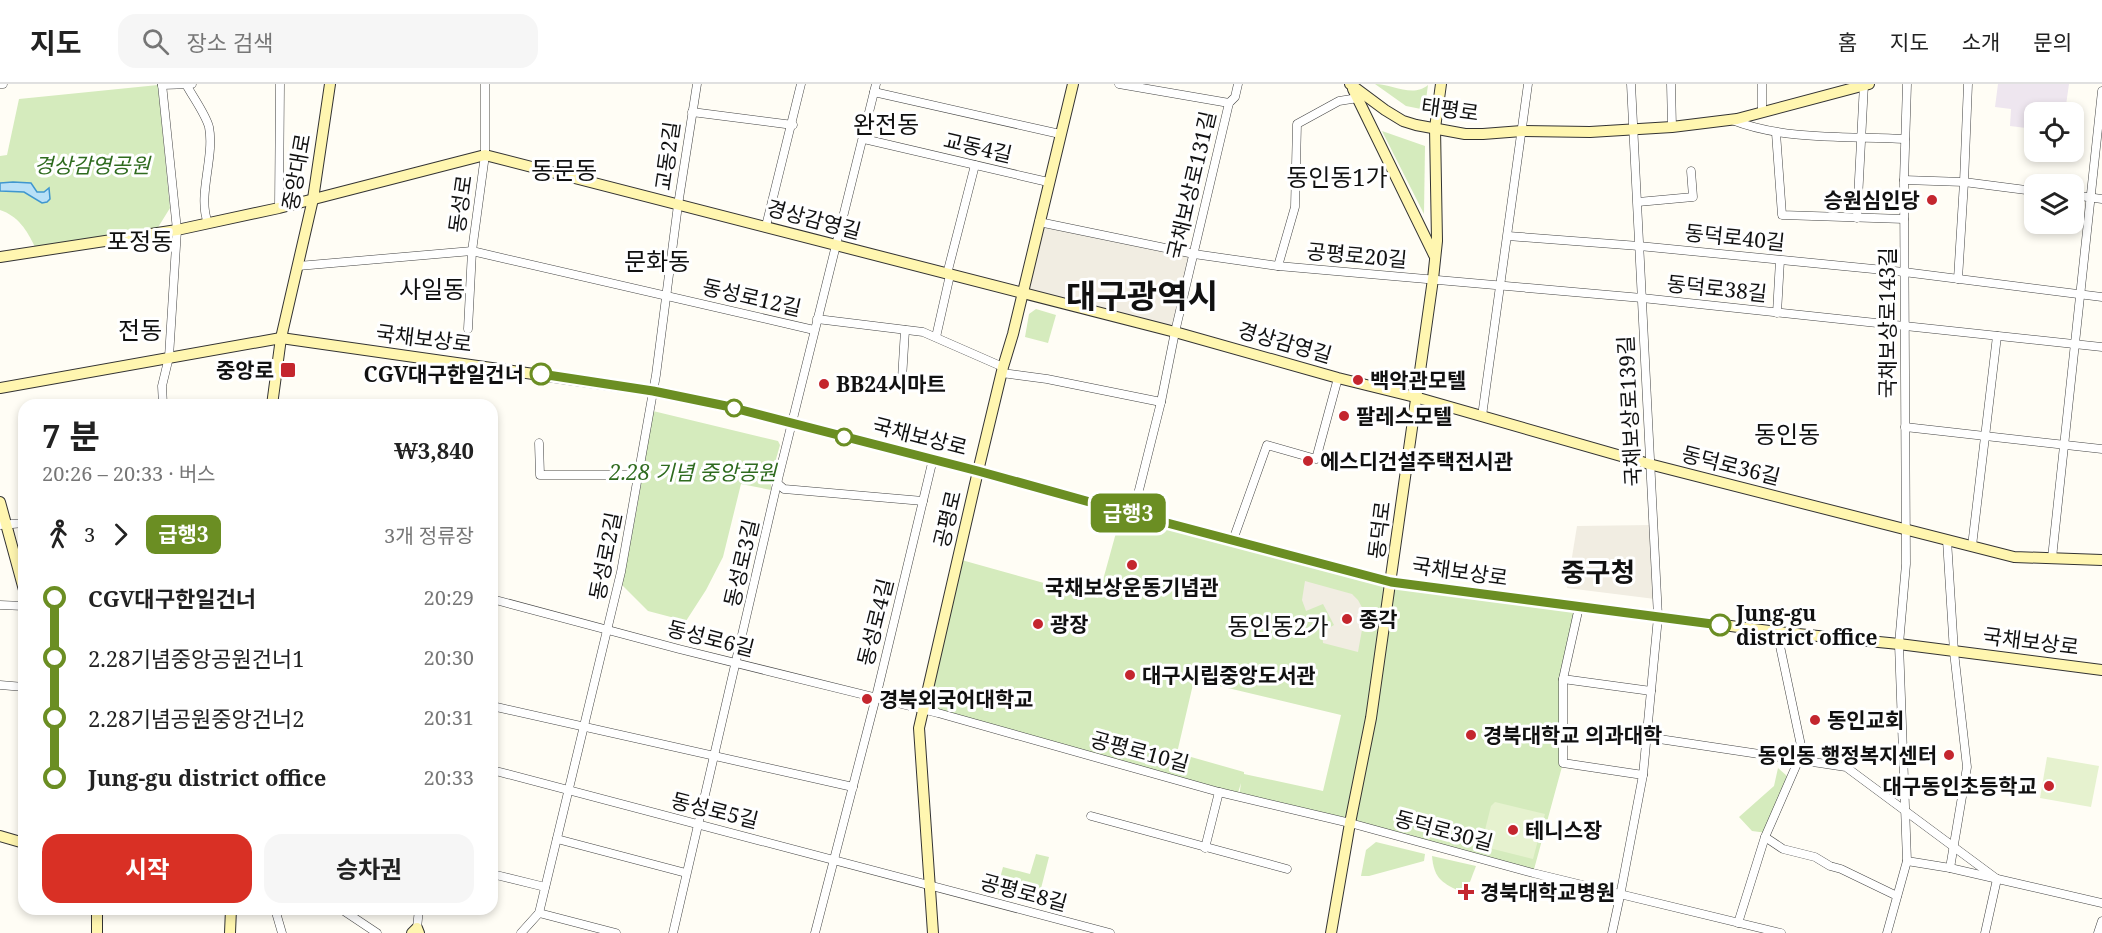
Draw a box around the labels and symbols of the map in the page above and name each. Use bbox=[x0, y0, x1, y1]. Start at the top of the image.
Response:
street label: 태평로 bbox=[1419, 91, 1481, 127]
district label: 완전동 bbox=[853, 107, 919, 140]
street label: 국채보상로131길 bbox=[1160, 108, 1222, 262]
street label: 교동2길 bbox=[648, 120, 686, 192]
street label: 교동4길 bbox=[941, 126, 1015, 168]
street label: 중앙대로 bbox=[276, 132, 316, 212]
park label: 경상감영공원 bbox=[34, 151, 152, 179]
district label: 동문동 bbox=[531, 153, 597, 186]
district label: 동인동1가 bbox=[1286, 160, 1388, 193]
street label: 동성로 bbox=[442, 173, 478, 235]
place label: 승원심인당 bbox=[1823, 186, 1920, 214]
street label: 경상감영길 bbox=[764, 193, 864, 245]
marker: 승원심인당 bbox=[1925, 193, 1939, 207]
street label: 동덕로40길 bbox=[1683, 218, 1787, 256]
district label: 포정동 bbox=[107, 224, 173, 257]
street label: 공평로20길 bbox=[1306, 237, 1408, 273]
district label: 문화동 bbox=[624, 244, 690, 277]
street label: 국채보상로143길 bbox=[1873, 247, 1901, 399]
street label: 동덕로38길 bbox=[1665, 269, 1769, 307]
district label: 사일동 bbox=[399, 272, 465, 305]
street label: 동성로12길 bbox=[700, 272, 804, 322]
district label: 대구광역시 bbox=[1066, 273, 1218, 318]
district label: 전동 bbox=[118, 313, 162, 346]
street label: 경상감영길 bbox=[1235, 315, 1335, 369]
street label: 국채보상로 bbox=[374, 318, 474, 358]
street label: 국채보상로139길 bbox=[1611, 335, 1647, 487]
place label: 중앙로 bbox=[216, 356, 274, 384]
place label: CGV대구한일건너 bbox=[364, 360, 524, 388]
marker: 중앙로 bbox=[279, 361, 297, 379]
marker: CGV대구한일건너 bbox=[530, 363, 552, 385]
place label: 백악관모텔 bbox=[1370, 366, 1467, 394]
place label: BB24시마트 bbox=[836, 370, 946, 398]
marker: 백악관모텔 bbox=[1351, 373, 1365, 387]
marker: BB24시마트 bbox=[817, 377, 831, 391]
unlabelled marker bbox=[725, 399, 743, 417]
place label: 팔레스모텔 bbox=[1356, 402, 1453, 430]
marker: 팔레스모텔 bbox=[1337, 409, 1351, 423]
street label: 국채보상로 bbox=[870, 411, 970, 461]
district label: 동인동 bbox=[1754, 417, 1820, 450]
unlabelled marker bbox=[835, 428, 853, 446]
street label: 동덕로36길 bbox=[1679, 439, 1783, 491]
place label: 에스디건설주택전시관 bbox=[1320, 447, 1513, 475]
marker: 에스디건설주택전시관 bbox=[1301, 454, 1315, 468]
park label: 2.28 기념 중앙공원 bbox=[608, 458, 778, 486]
street label: 공평로 bbox=[927, 488, 967, 550]
line badge: 급행3 bbox=[1094, 494, 1162, 532]
street label: 동덕로 bbox=[1362, 500, 1396, 560]
street label: 동성로2길 bbox=[583, 510, 627, 602]
street label: 동성로3길 bbox=[717, 516, 765, 610]
street label: 국채보상로 bbox=[1410, 550, 1510, 592]
district label: 중구청 bbox=[1561, 553, 1635, 590]
marker: 국채보상운동기념관 bbox=[1125, 558, 1139, 572]
place label: 국채보상운동기념관 bbox=[1045, 573, 1219, 601]
street label: 동성로4길 bbox=[851, 575, 899, 669]
place label: Jung-gu district office bbox=[1735, 599, 1878, 651]
place label: 종각 bbox=[1359, 605, 1398, 633]
district label: 동인동2가 bbox=[1227, 609, 1329, 642]
place label: 광장 bbox=[1050, 610, 1089, 638]
marker: 종각 bbox=[1340, 612, 1354, 626]
street label: 동성로6길 bbox=[664, 614, 758, 662]
marker: Jung-gu district office bbox=[1709, 614, 1731, 636]
marker: 광장 bbox=[1031, 617, 1045, 631]
street label: 국채보상로 bbox=[1981, 621, 2081, 661]
place label: 대구시립중앙도서관 bbox=[1142, 661, 1316, 689]
marker: 대구시립중앙도서관 bbox=[1123, 668, 1137, 682]
place label: 경북외국어대학교 bbox=[879, 685, 1034, 713]
marker: 경북외국어대학교 bbox=[860, 692, 874, 706]
place label: 동인교회 bbox=[1827, 706, 1904, 734]
marker: 동인교회 bbox=[1808, 713, 1822, 727]
place label: 경북대학교 의과대학 bbox=[1483, 721, 1662, 749]
street label: 공평로10길 bbox=[1088, 724, 1192, 778]
marker: 경북대학교 의과대학 bbox=[1464, 728, 1478, 742]
place label: 동인동 행정복지센터 bbox=[1758, 741, 1937, 769]
marker: 동인동 행정복지센터 bbox=[1942, 748, 1956, 762]
place label: 대구동인초등학교 bbox=[1882, 772, 2037, 800]
marker: 대구동인초등학교 bbox=[2042, 779, 2056, 793]
street label: 동성로5길 bbox=[668, 786, 762, 834]
street label: 동덕로30길 bbox=[1392, 803, 1496, 857]
place label: 테니스장 bbox=[1525, 816, 1602, 844]
marker: 테니스장 bbox=[1506, 823, 1520, 837]
street label: 공평로8길 bbox=[977, 867, 1071, 917]
place label: 경북대학교병원 bbox=[1480, 878, 1615, 906]
marker: 경북대학교병원 bbox=[1457, 883, 1475, 901]

